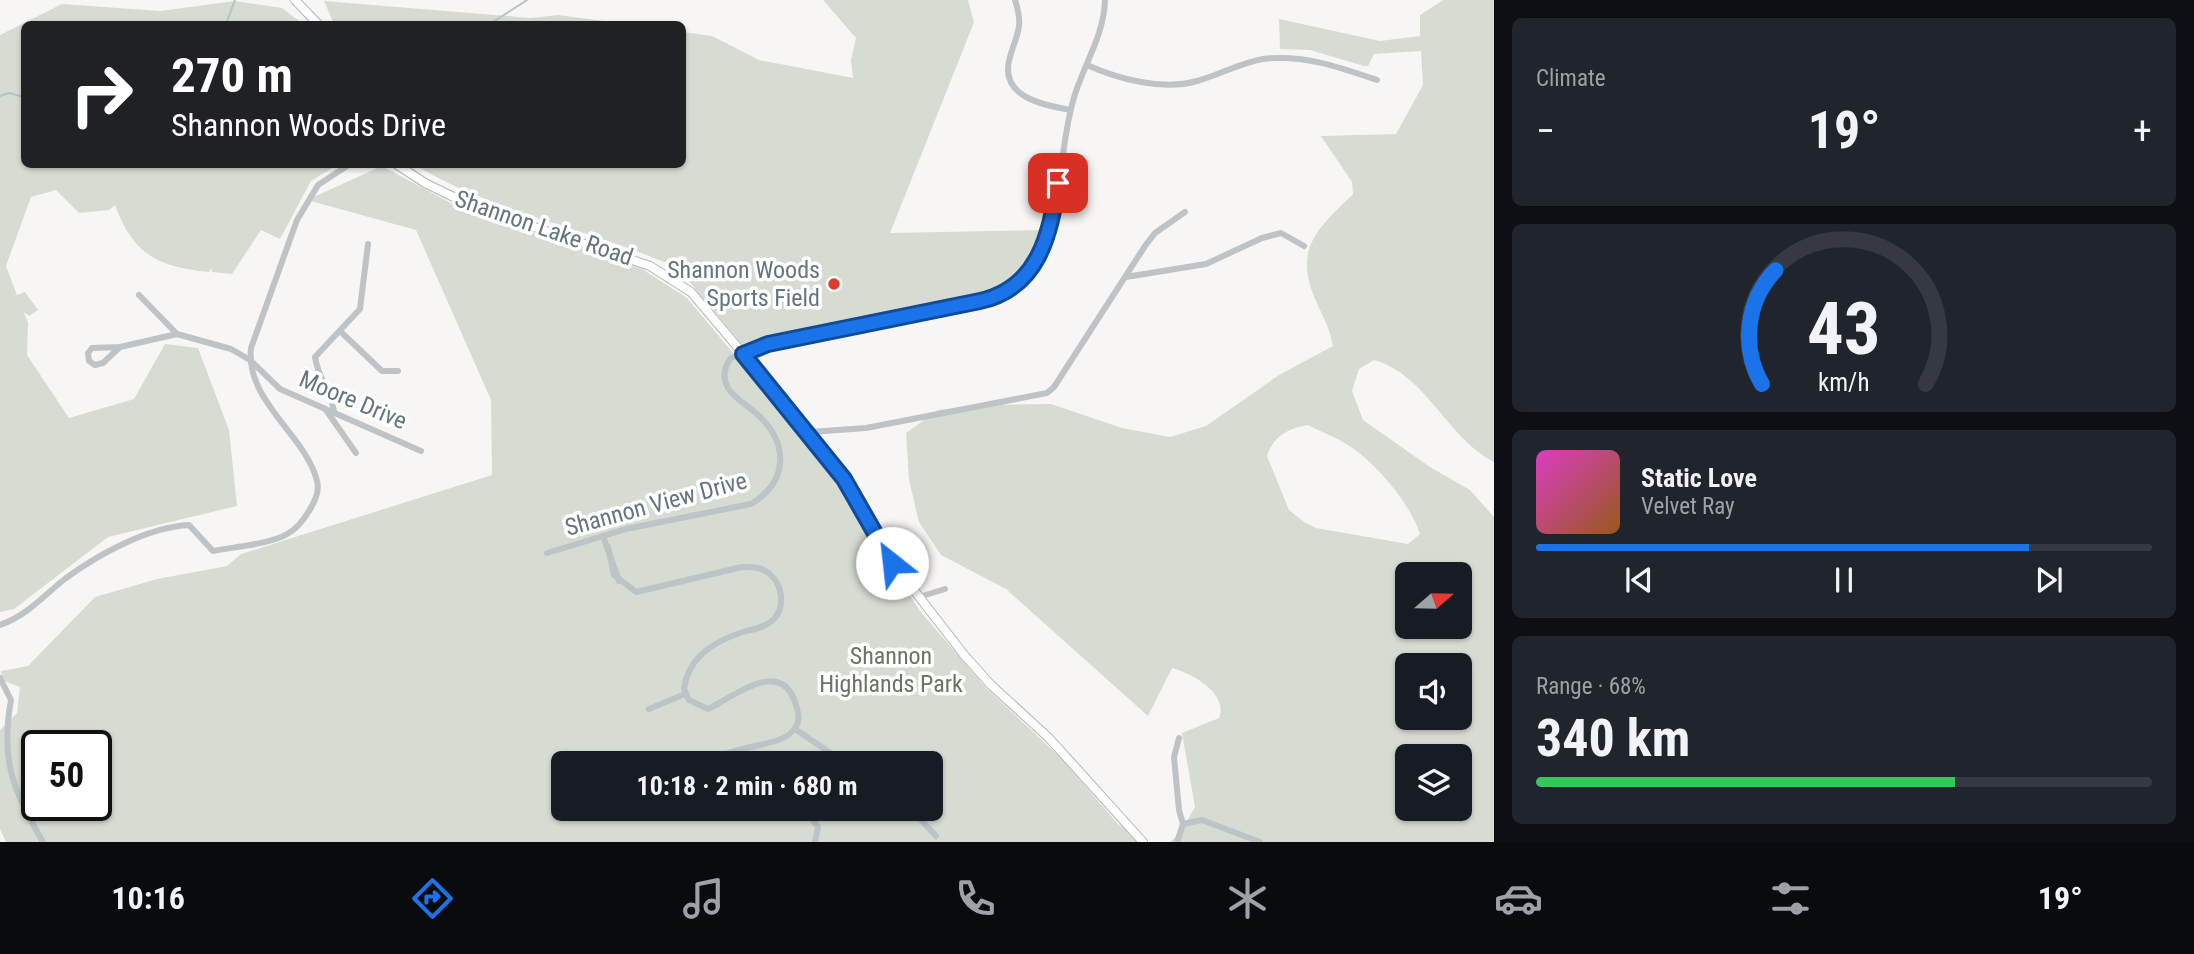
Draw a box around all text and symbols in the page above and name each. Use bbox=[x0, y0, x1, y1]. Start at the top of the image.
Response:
text: 270 m bbox=[171, 47, 293, 104]
icon: right bbox=[56, 49, 147, 140]
text: Climate bbox=[1536, 65, 1606, 92]
text: 19° bbox=[1808, 100, 1880, 161]
text: Shannon Woods Drive bbox=[171, 106, 446, 144]
text: − bbox=[1536, 109, 1555, 153]
text: + bbox=[2133, 109, 2152, 153]
pin bbox=[1028, 153, 1088, 213]
icon: arrive bbox=[1039, 164, 1077, 202]
street label: Shannon Lake Road bbox=[451, 184, 637, 272]
place label: Shannon Woods Sports Field bbox=[667, 256, 820, 312]
marker: Shannon Woods Sports Field bbox=[826, 276, 842, 292]
text: 43 bbox=[1807, 286, 1881, 372]
street label: Moore Drive bbox=[295, 365, 411, 435]
text: km/h bbox=[1818, 368, 1870, 397]
text: Static Love bbox=[1641, 463, 1757, 493]
street label: Shannon View Drive bbox=[562, 466, 750, 542]
text: Velvet Ray bbox=[1641, 493, 1735, 520]
position arrow bbox=[855, 526, 929, 600]
icon: previous bbox=[1620, 561, 1658, 599]
icon: pause bbox=[1825, 561, 1863, 599]
icon: next bbox=[2030, 561, 2068, 599]
north arrow bbox=[1395, 562, 1472, 639]
map controls bbox=[1395, 562, 1472, 821]
park label: Shannon Highlands Park bbox=[819, 642, 963, 698]
button: sound bbox=[1395, 653, 1472, 730]
text: Range · 68% bbox=[1536, 673, 1646, 700]
text: 340 km bbox=[1536, 708, 1690, 769]
speed limit sign: 50 bbox=[21, 730, 112, 821]
button: layers bbox=[1395, 744, 1472, 821]
text: 10:18 · 2 min · 680 m bbox=[637, 771, 857, 801]
icon: directions bbox=[408, 874, 457, 923]
icon: music bbox=[679, 874, 728, 923]
icon: phone bbox=[951, 874, 1000, 923]
icon: climate bbox=[1223, 874, 1272, 923]
icon: car bbox=[1494, 874, 1543, 923]
icon: filters bbox=[1766, 874, 1815, 923]
text: 10:16 bbox=[111, 879, 185, 917]
text: 19° bbox=[2038, 879, 2083, 917]

